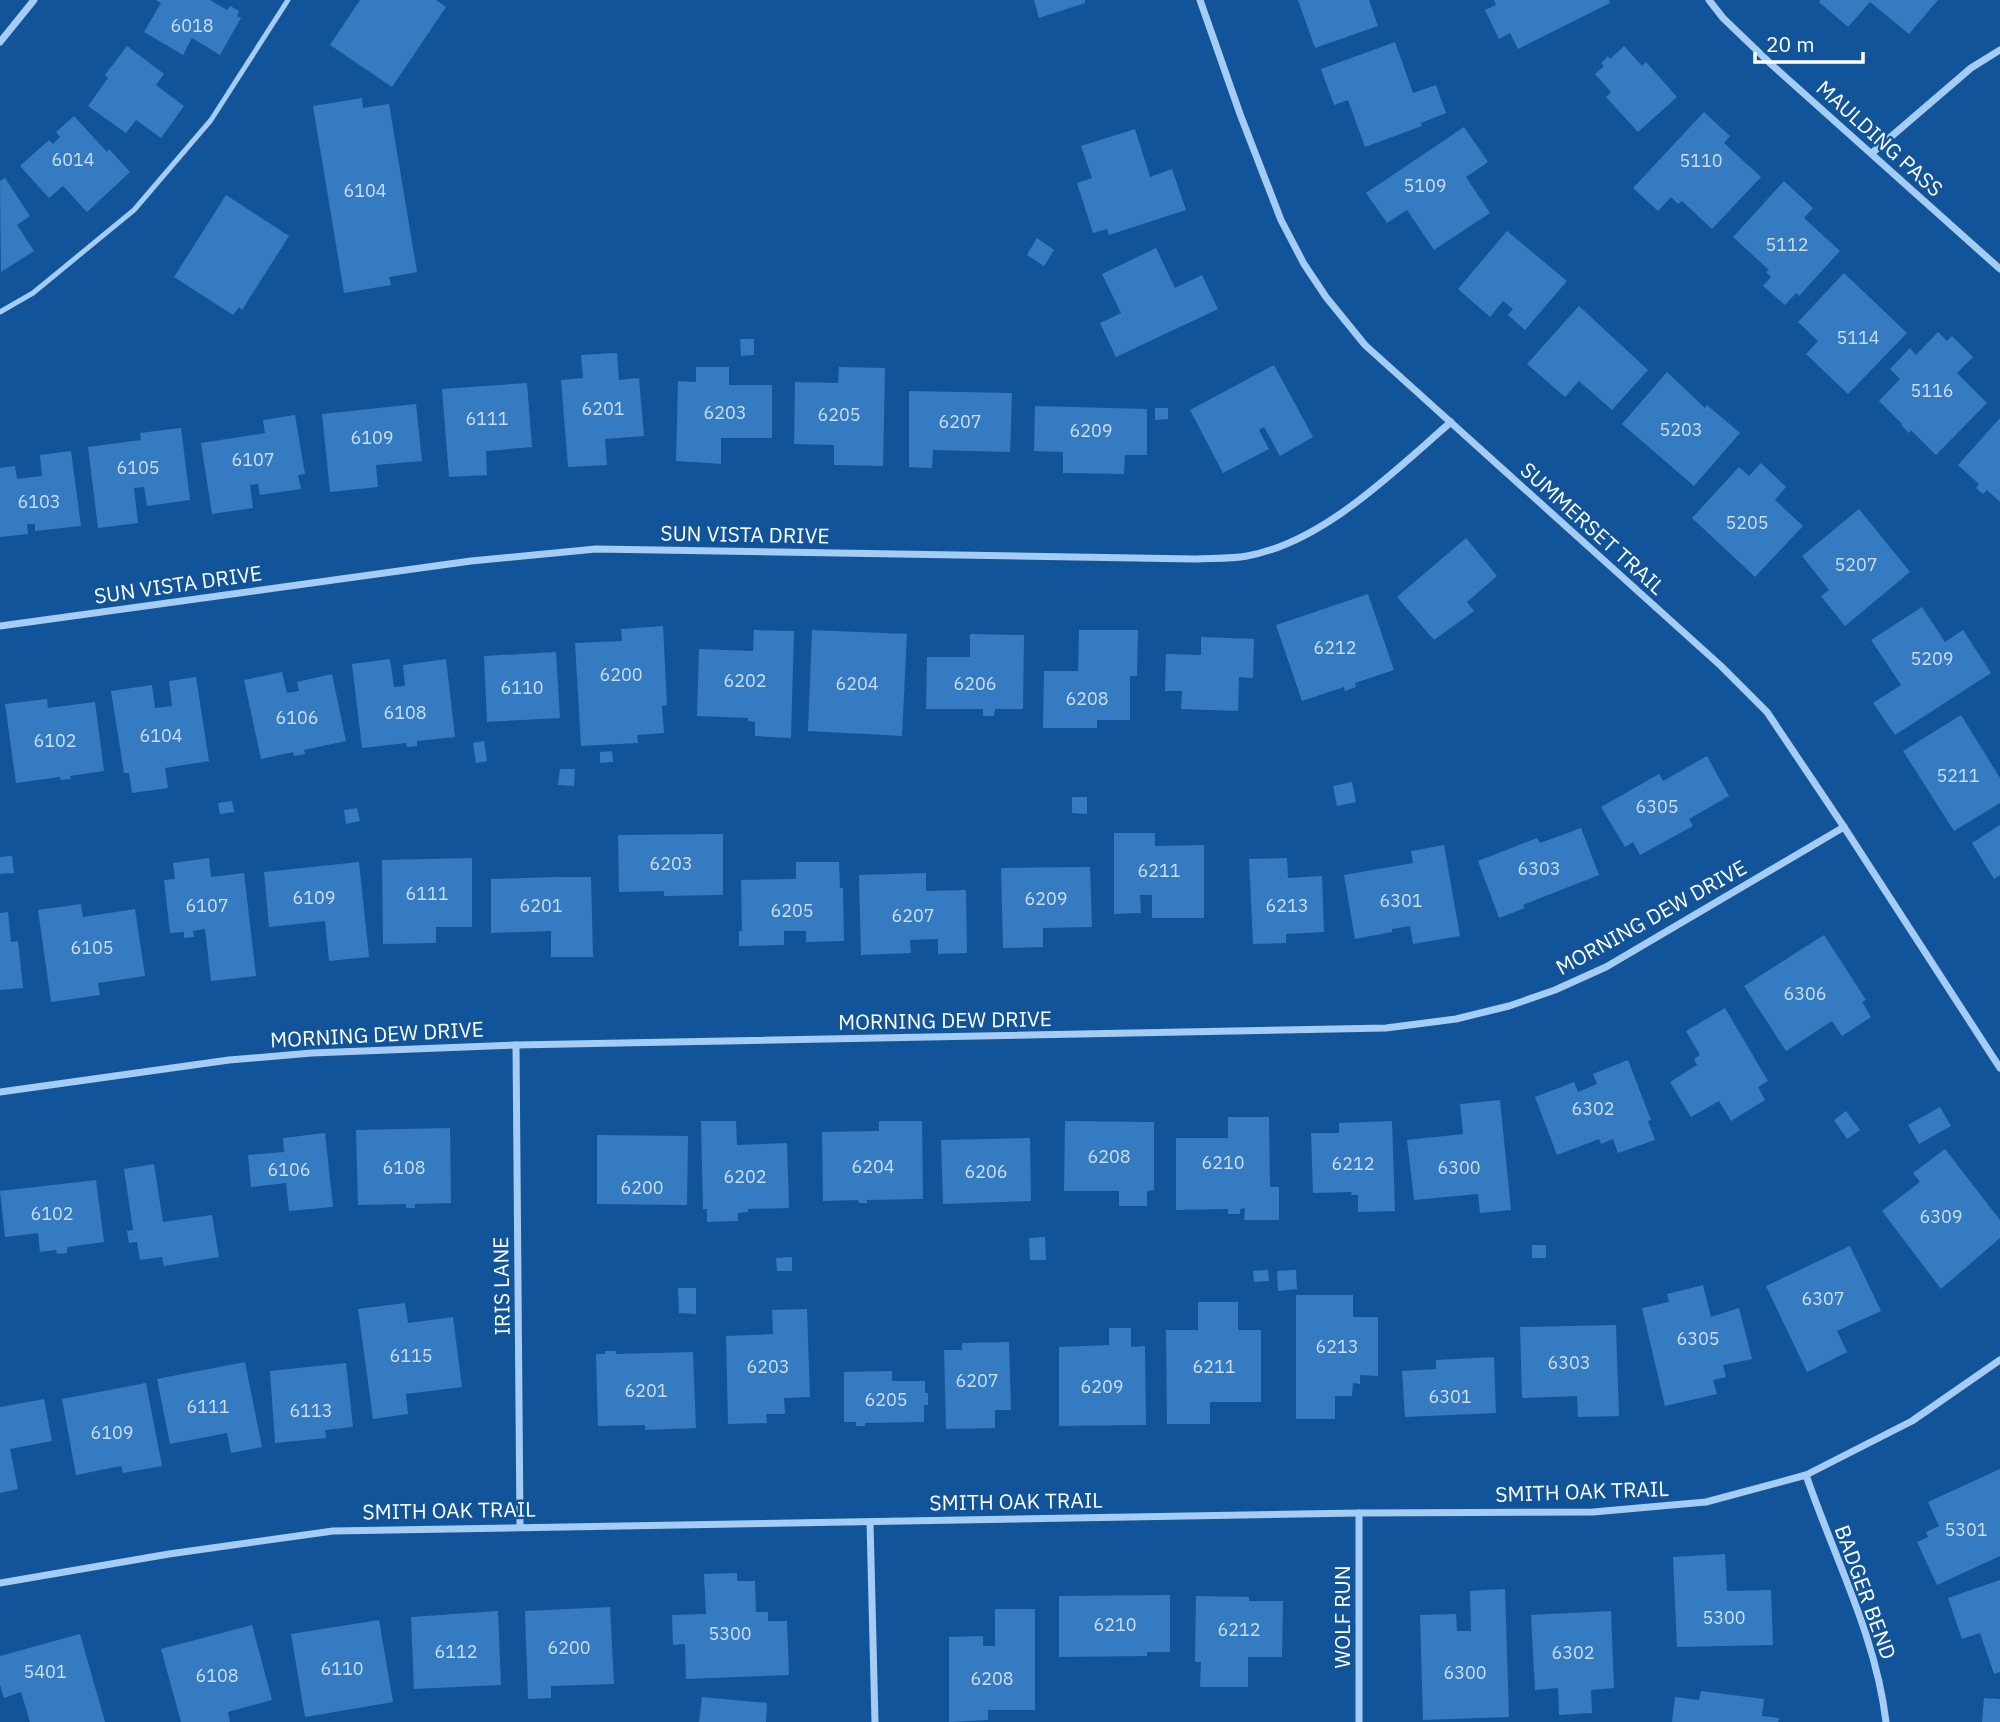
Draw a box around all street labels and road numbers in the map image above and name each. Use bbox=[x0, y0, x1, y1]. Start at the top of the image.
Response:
street label: MAULDING PASS bbox=[1811, 74, 1949, 202]
street label: SUMMERSET TRAIL bbox=[1515, 456, 1671, 600]
street label: SUN VISTA DRIVE bbox=[660, 519, 830, 549]
street label: SUN VISTA DRIVE bbox=[92, 558, 264, 610]
street label: MORNING DEW DRIVE bbox=[1551, 853, 1751, 981]
street label: MORNING DEW DRIVE bbox=[838, 1004, 1052, 1036]
street label: MORNING DEW DRIVE bbox=[269, 1014, 485, 1054]
street label: IRIS LANE bbox=[486, 1236, 516, 1336]
street label: SMITH OAK TRAIL bbox=[1495, 1474, 1669, 1508]
street label: SMITH OAK TRAIL bbox=[929, 1485, 1103, 1517]
street label: SMITH OAK TRAIL bbox=[362, 1494, 536, 1526]
street label: BADGER BEND bbox=[1829, 1521, 1903, 1663]
street label: WOLF RUN bbox=[1328, 1565, 1356, 1669]

